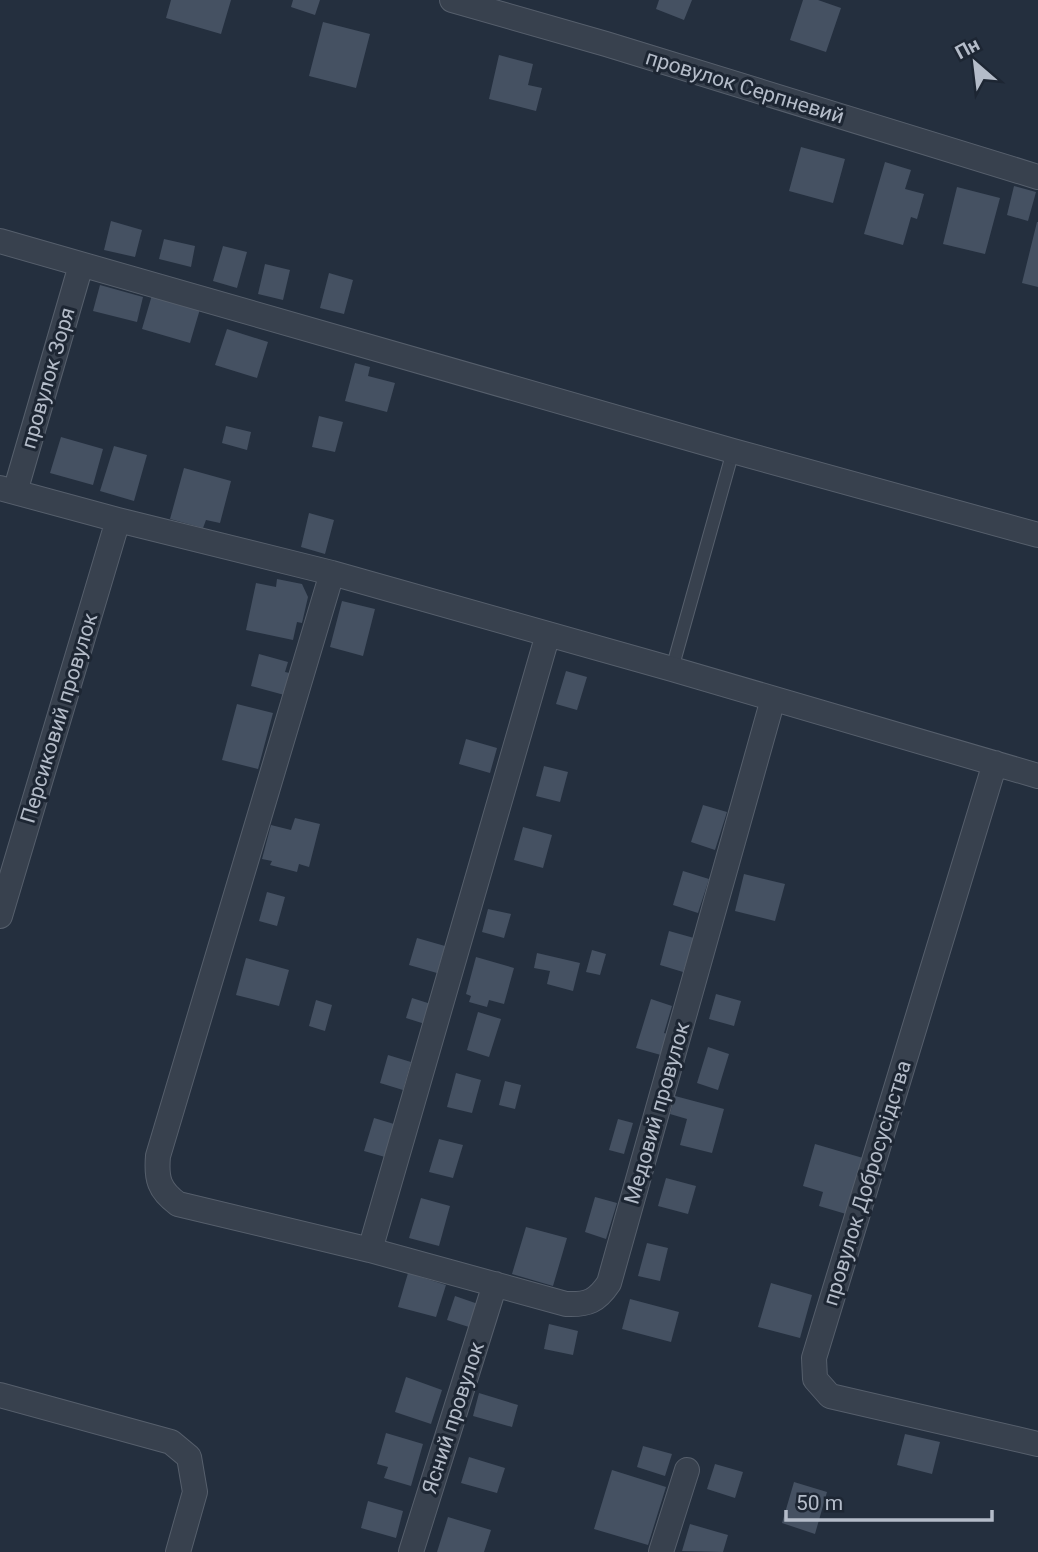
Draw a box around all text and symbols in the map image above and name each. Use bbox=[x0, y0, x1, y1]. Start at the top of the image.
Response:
north arrow bbox=[940, 28, 1010, 98]
text: Пн bbox=[951, 33, 983, 64]
street label: провулок Серпневий bbox=[643, 45, 847, 129]
street label: провулок Зоря bbox=[16, 305, 80, 451]
street label: Персиковий провулок bbox=[16, 609, 103, 826]
street label: Медовий провулок bbox=[620, 1019, 695, 1207]
street label: провулок Добросусідства bbox=[818, 1058, 916, 1308]
street label: Ясний провулок bbox=[417, 1338, 489, 1497]
scale bar bbox=[786, 1478, 992, 1522]
text: 50 m bbox=[796, 1491, 843, 1515]

